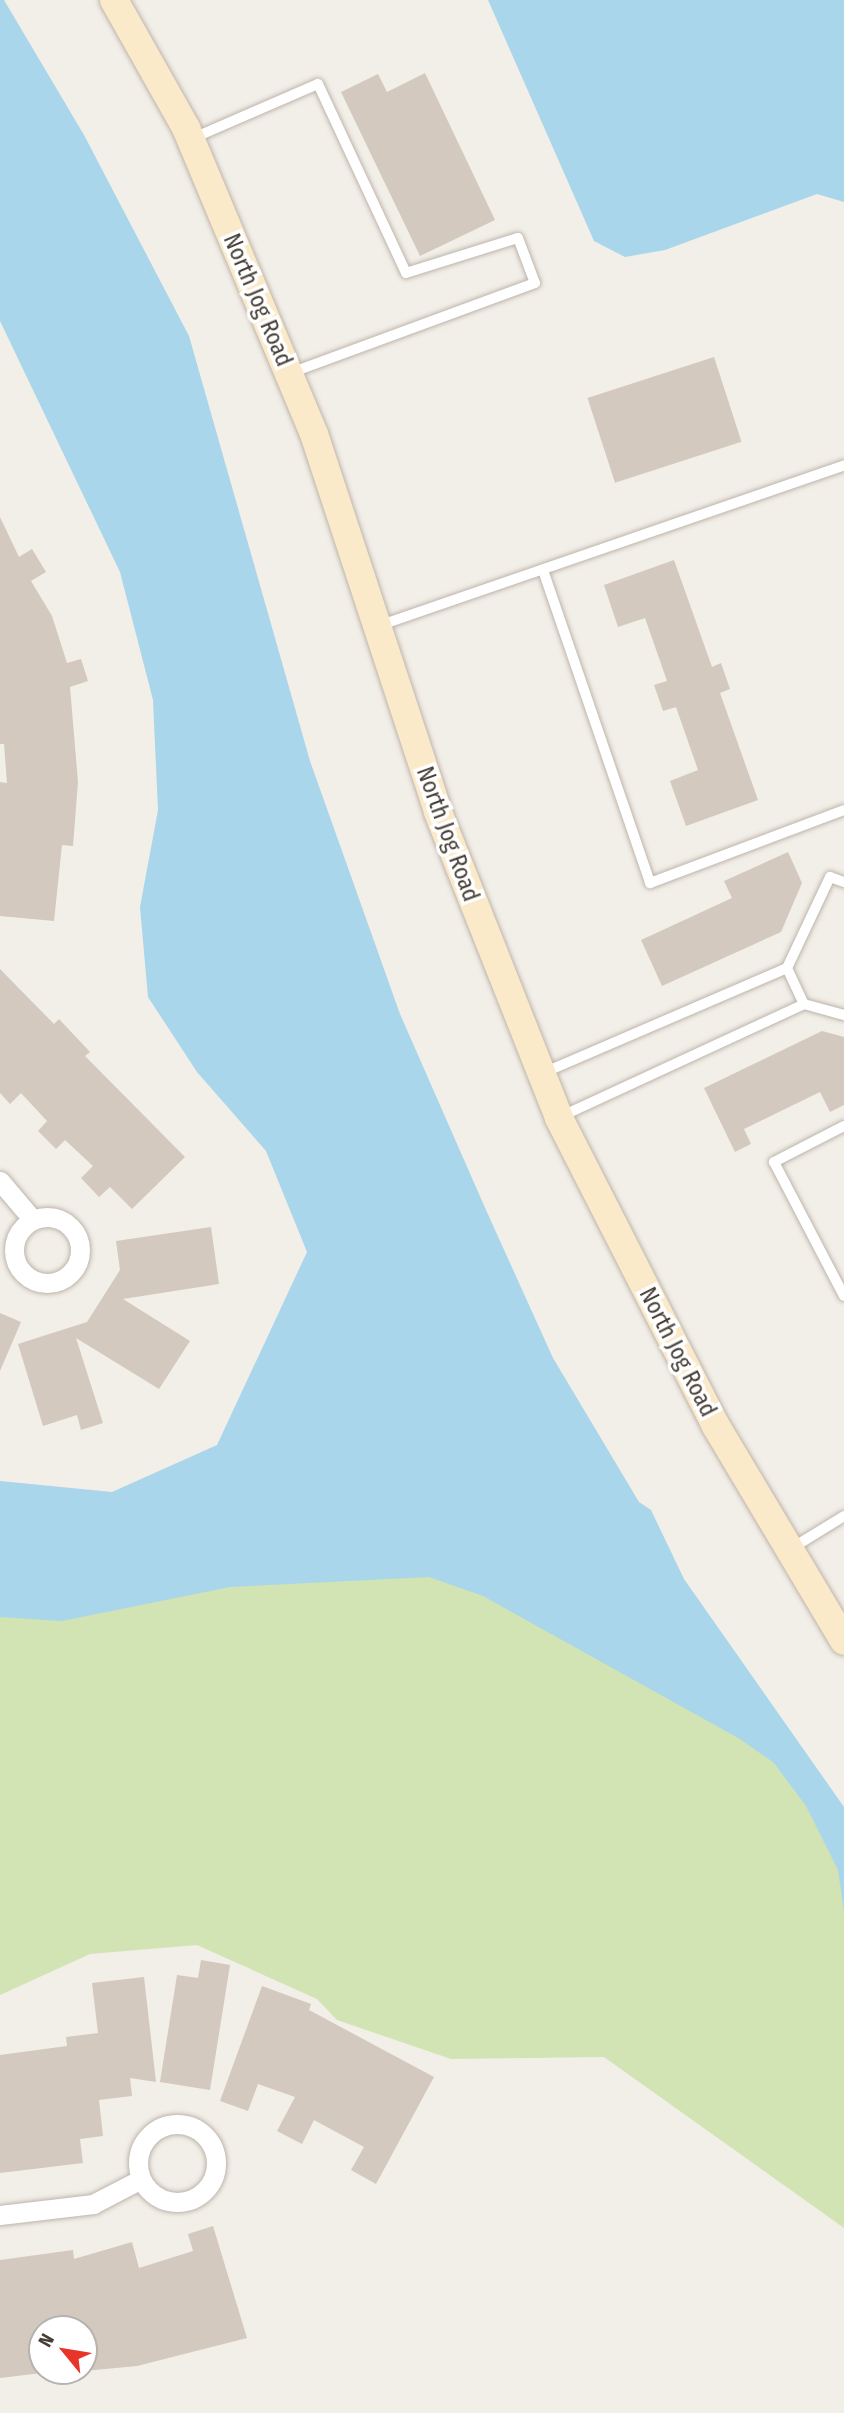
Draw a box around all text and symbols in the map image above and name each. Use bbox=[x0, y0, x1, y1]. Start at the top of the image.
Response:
street label: North Jog Road bbox=[218, 230, 298, 370]
street label: North Jog Road bbox=[411, 763, 485, 905]
street label: North Jog Road bbox=[634, 1283, 722, 1421]
north arrow bbox=[28, 2315, 98, 2385]
text: N bbox=[33, 2330, 59, 2351]

